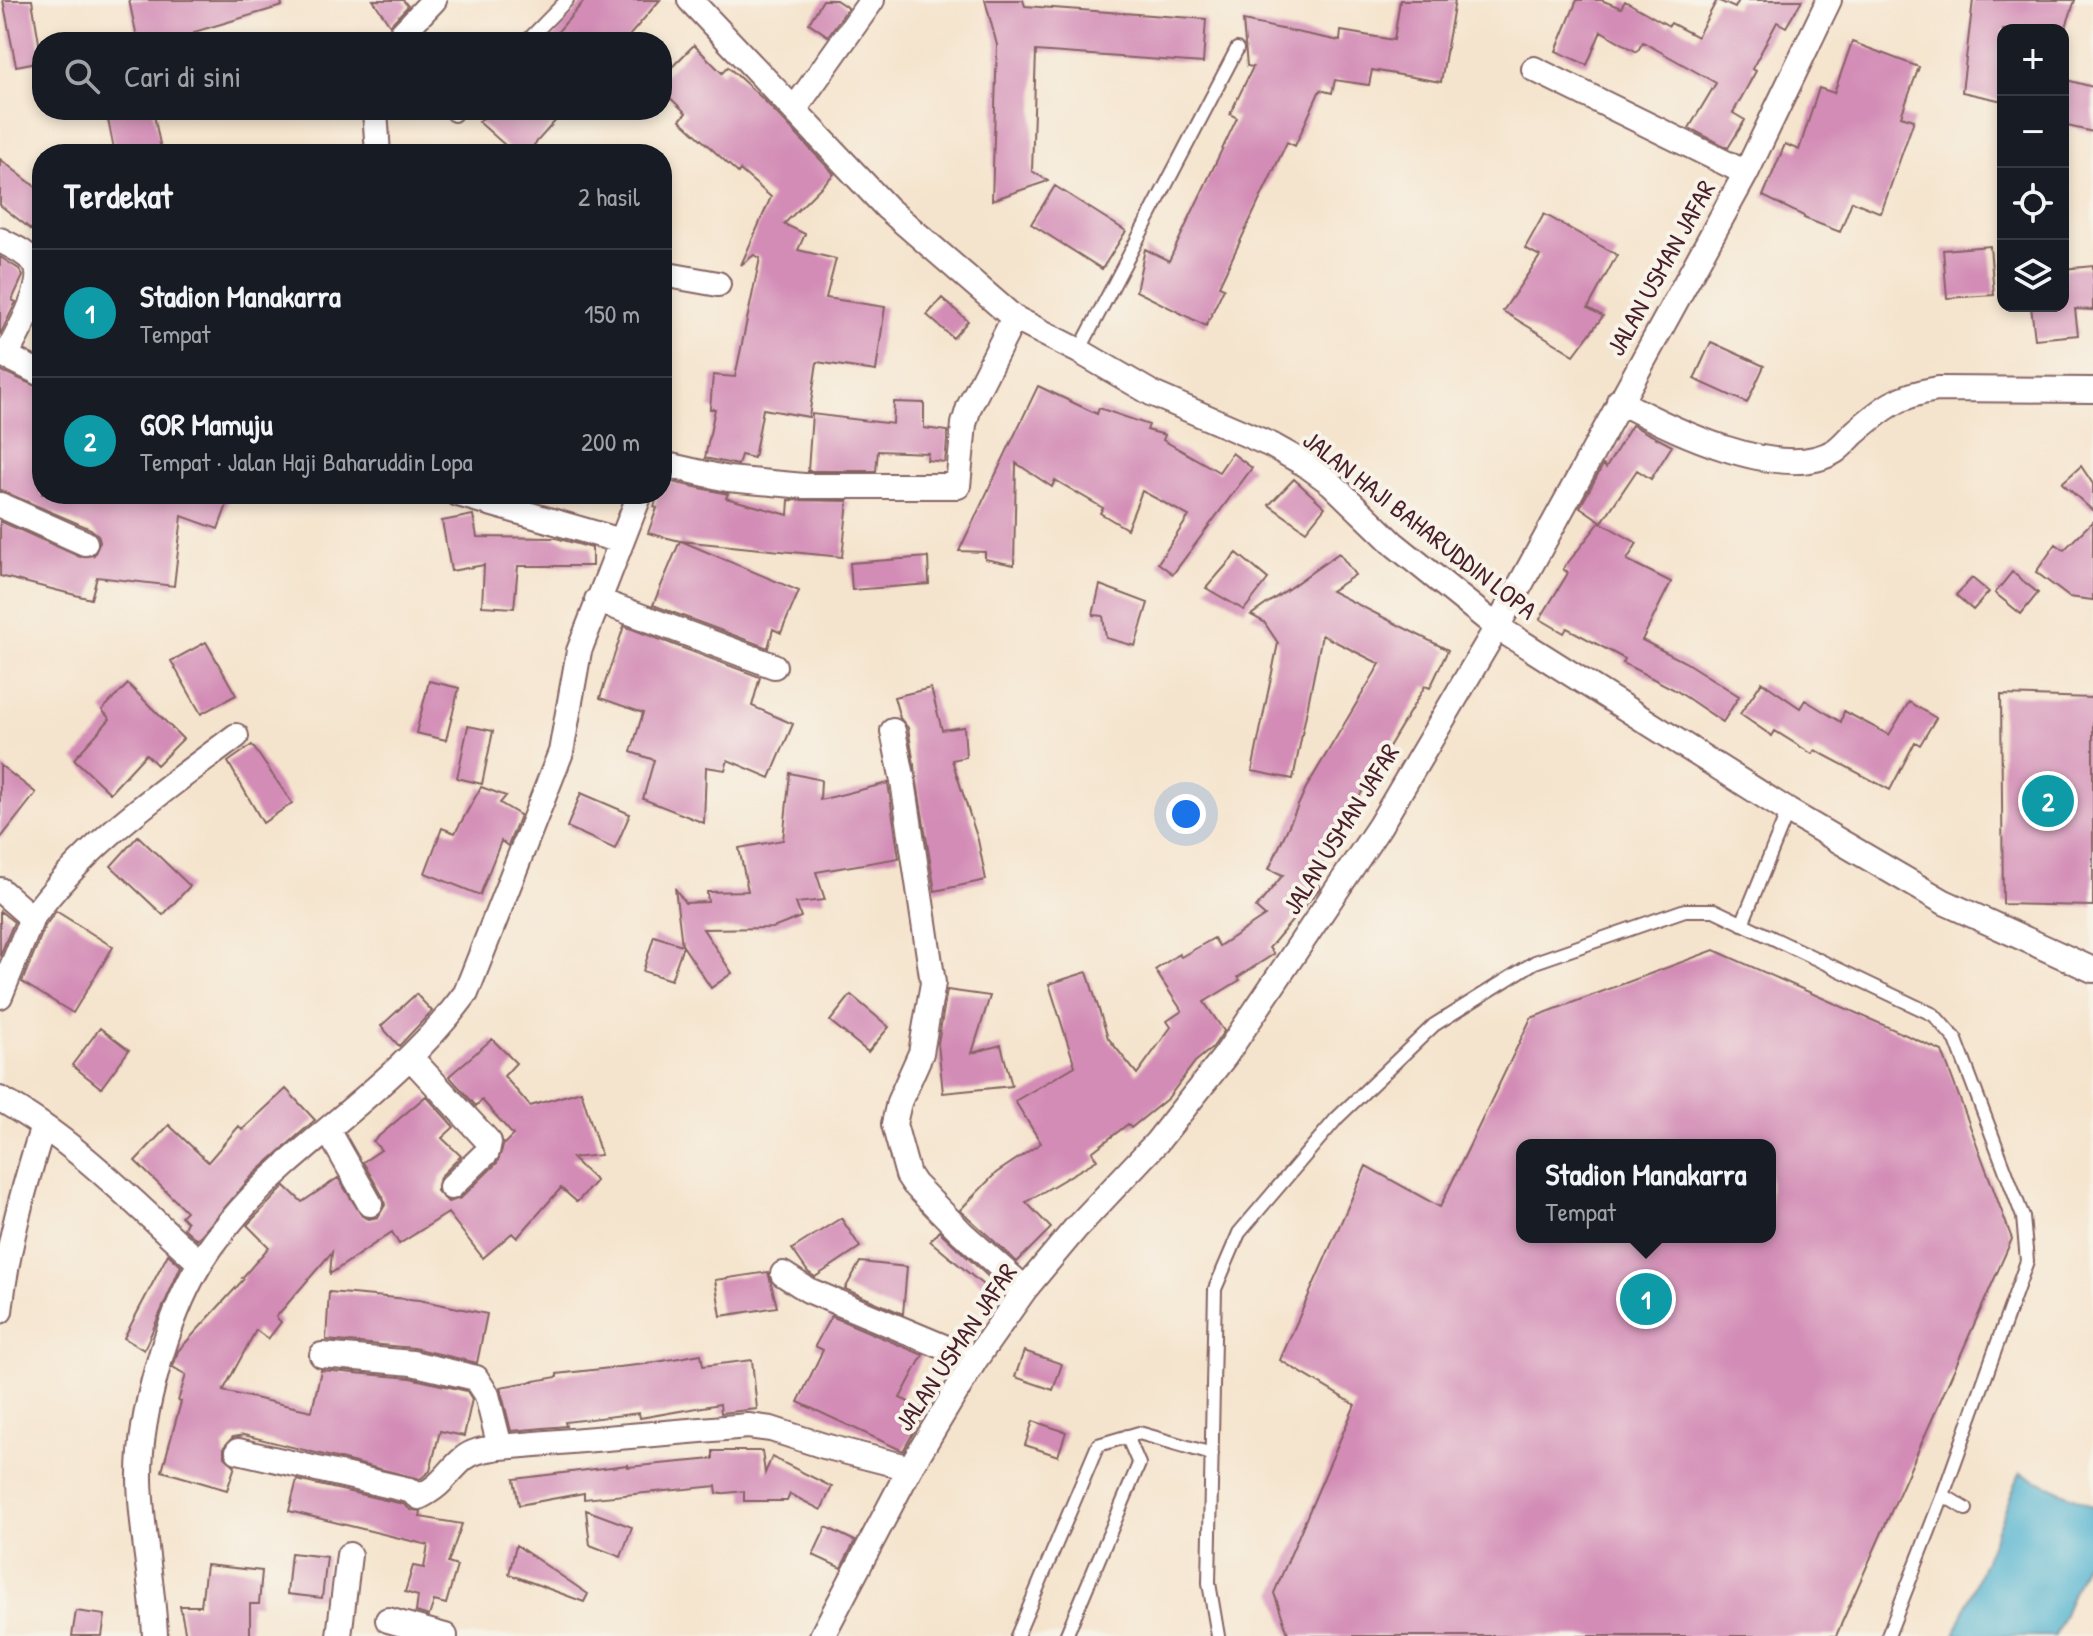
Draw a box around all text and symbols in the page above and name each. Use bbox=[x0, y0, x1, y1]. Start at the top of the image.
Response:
map controls bbox=[1997, 24, 2069, 312]
button: + bbox=[1997, 24, 2069, 96]
search box bbox=[32, 32, 672, 120]
icon: search bbox=[60, 54, 104, 98]
text: Cari di sini bbox=[124, 56, 241, 96]
button: − bbox=[1997, 96, 2069, 168]
button: locate bbox=[1997, 168, 2069, 240]
text: Terdekat bbox=[64, 173, 172, 219]
street label: JALAN USMAN JAFAR bbox=[1598, 174, 1723, 362]
text: 2 hasil bbox=[578, 179, 640, 214]
button: layers bbox=[1997, 240, 2069, 312]
text: Stadion Manakarra bbox=[140, 276, 341, 316]
text: 1 bbox=[85, 296, 95, 331]
text: 150 m bbox=[584, 296, 640, 331]
text: Tempat bbox=[140, 316, 210, 351]
text: GOR Mamuju bbox=[140, 404, 273, 444]
street label: JALAN HAJI BAHARUDDIN LOPA bbox=[1296, 422, 1545, 627]
text: 2 bbox=[84, 424, 96, 459]
text: 200 m bbox=[581, 424, 640, 459]
text: Tempat · Jalan Haji Baharuddin Lopa bbox=[140, 444, 473, 479]
street label: JALAN USMAN JAFAR bbox=[1274, 737, 1407, 921]
pin: 2 bbox=[2022, 771, 2074, 831]
your location bbox=[1166, 794, 1206, 834]
popup bbox=[1516, 1139, 1776, 1243]
text: Stadion Manakarra bbox=[1546, 1154, 1746, 1194]
text: Tempat bbox=[1546, 1194, 1616, 1229]
street label: JALAN USMAN JAFAR bbox=[886, 1256, 1025, 1437]
pin: 1 bbox=[1620, 1269, 1672, 1329]

